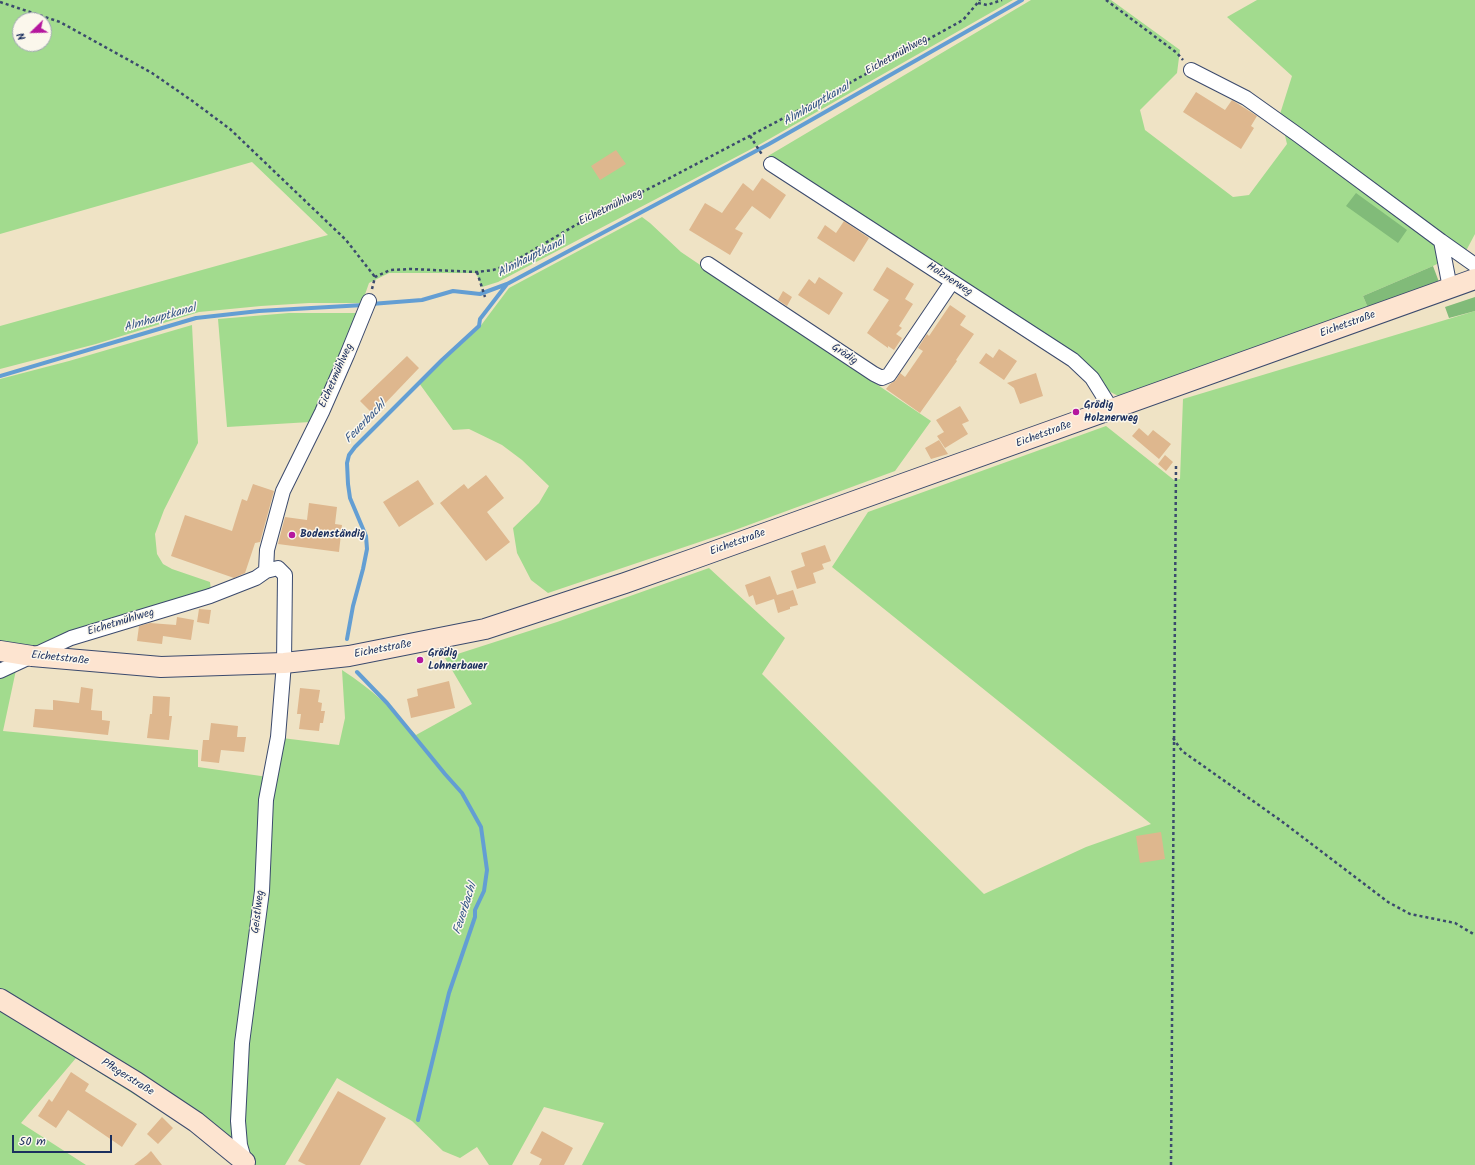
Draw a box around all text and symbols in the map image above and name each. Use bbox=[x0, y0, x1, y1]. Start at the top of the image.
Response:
north arrow bbox=[12, 12, 52, 52]
text: N bbox=[12, 30, 32, 43]
street label: Eichetmühlweg bbox=[864, 33, 930, 79]
water label: Almhauptkanal bbox=[781, 80, 853, 130]
street label: Eichetmühlweg bbox=[577, 187, 645, 229]
water label: Almhauptkanal bbox=[496, 235, 568, 281]
street label: Holznerweg bbox=[924, 260, 974, 300]
water label: Almhauptkanal bbox=[122, 302, 198, 336]
street label: Eichetstraße bbox=[1318, 309, 1378, 341]
street label: Eichetmühlweg bbox=[317, 342, 357, 410]
street label: Grödig bbox=[828, 342, 860, 368]
water label: Feuerbachl bbox=[342, 399, 390, 447]
place label: Grödig Holznerweg bbox=[1084, 399, 1138, 425]
marker: Grödig Holznerweg bbox=[1071, 407, 1081, 417]
street label: Eichetstraße bbox=[1014, 419, 1074, 451]
street label: Eichetstraße bbox=[708, 527, 768, 559]
place label: Bodenständig bbox=[300, 528, 365, 542]
marker: Bodenständig bbox=[287, 530, 297, 540]
street label: Eichetmühlweg bbox=[86, 607, 156, 639]
street label: Eichetstraße bbox=[353, 638, 413, 662]
place label: Grödig Lohnerbauer bbox=[428, 647, 487, 673]
street label: Eichetstraße bbox=[30, 649, 90, 669]
marker: Grödig Lohnerbauer bbox=[415, 655, 425, 665]
water label: Feuerbachl bbox=[451, 881, 481, 937]
street label: Geistlweg bbox=[250, 890, 268, 934]
street label: Pflegerstraße bbox=[98, 1057, 156, 1099]
scale bar bbox=[14, 1127, 114, 1153]
text: 50 m bbox=[19, 1132, 46, 1151]

